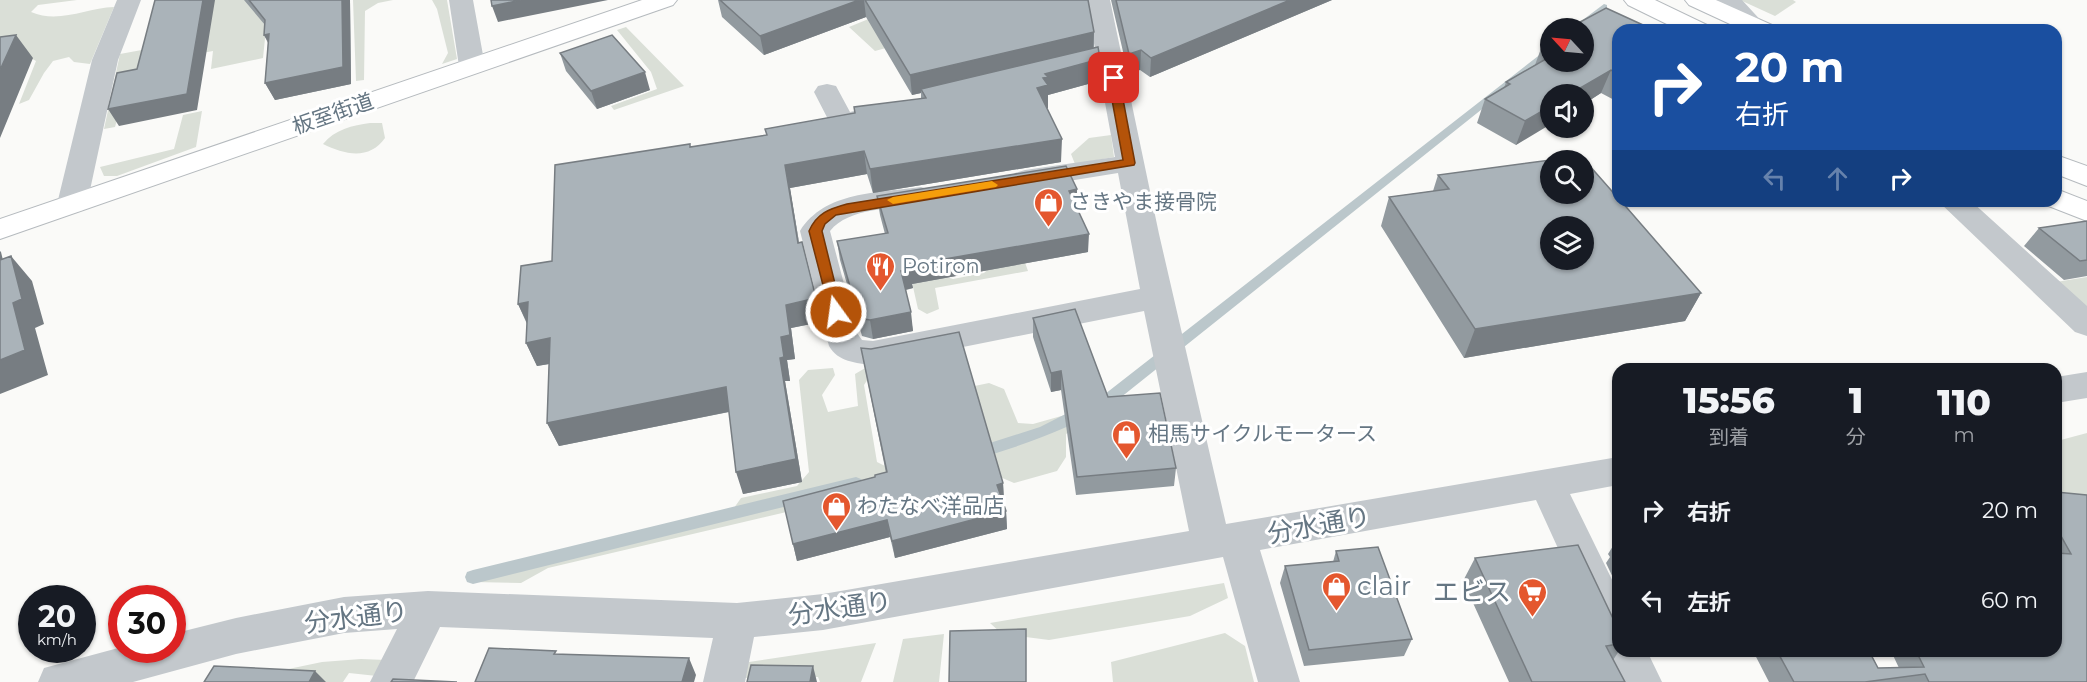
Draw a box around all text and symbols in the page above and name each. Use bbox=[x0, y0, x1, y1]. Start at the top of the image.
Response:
north arrow bbox=[1540, 18, 1594, 72]
map controls bbox=[1540, 18, 1594, 270]
text: 20 m bbox=[1735, 41, 1844, 93]
icon: right bbox=[1636, 48, 1714, 126]
pin bbox=[1088, 52, 1139, 103]
icon: arrive bbox=[1097, 61, 1130, 94]
button: sound bbox=[1540, 84, 1594, 138]
street label: 板室街道 bbox=[289, 88, 377, 139]
text: 右折 bbox=[1735, 98, 1789, 131]
button: search bbox=[1540, 150, 1594, 204]
icon: left bbox=[1758, 162, 1791, 195]
icon: ahead bbox=[1821, 162, 1854, 195]
icon: right bbox=[1884, 162, 1917, 195]
shop icon: さきやま接骨院 bbox=[1033, 186, 1065, 228]
place label: さきやま接骨院 bbox=[1070, 189, 1217, 214]
button: layers bbox=[1540, 216, 1594, 270]
restaurant icon: Potiron bbox=[865, 250, 897, 292]
place label: Potiron bbox=[902, 253, 980, 278]
position arrow bbox=[804, 280, 868, 344]
text: 15:56 bbox=[1683, 378, 1775, 422]
text: 1 bbox=[1849, 378, 1863, 422]
text: 110 bbox=[1937, 380, 1991, 424]
shop icon: 相馬サイクルモータース bbox=[1111, 418, 1143, 460]
place label: 相馬サイクルモータース bbox=[1148, 421, 1377, 446]
text: m bbox=[1953, 423, 1975, 447]
text: 到着 bbox=[1709, 425, 1749, 449]
text: 分 bbox=[1846, 425, 1866, 449]
shop icon: わたなべ洋品店 bbox=[820, 490, 852, 532]
place label: わたなべ洋品店 bbox=[857, 493, 1004, 518]
icon: right bbox=[1636, 494, 1669, 527]
text: 20 m bbox=[1982, 497, 2038, 524]
text: 右折 bbox=[1687, 499, 1731, 526]
street label: 分水通り bbox=[1265, 500, 1373, 550]
shop icon: clair bbox=[1320, 570, 1352, 612]
place label: clair bbox=[1357, 570, 1411, 602]
place label: エビス bbox=[1433, 576, 1511, 608]
supermarket icon: エビス bbox=[1516, 576, 1548, 618]
icon: left bbox=[1636, 584, 1669, 617]
speed limit sign: 30 bbox=[108, 585, 186, 663]
street label: 分水通り bbox=[786, 585, 894, 631]
text: 60 m bbox=[1981, 587, 2038, 614]
text: 左折 bbox=[1687, 589, 1731, 616]
street label: 分水通り bbox=[302, 595, 410, 639]
text: 20 bbox=[38, 598, 76, 635]
text: km/h bbox=[37, 630, 77, 649]

